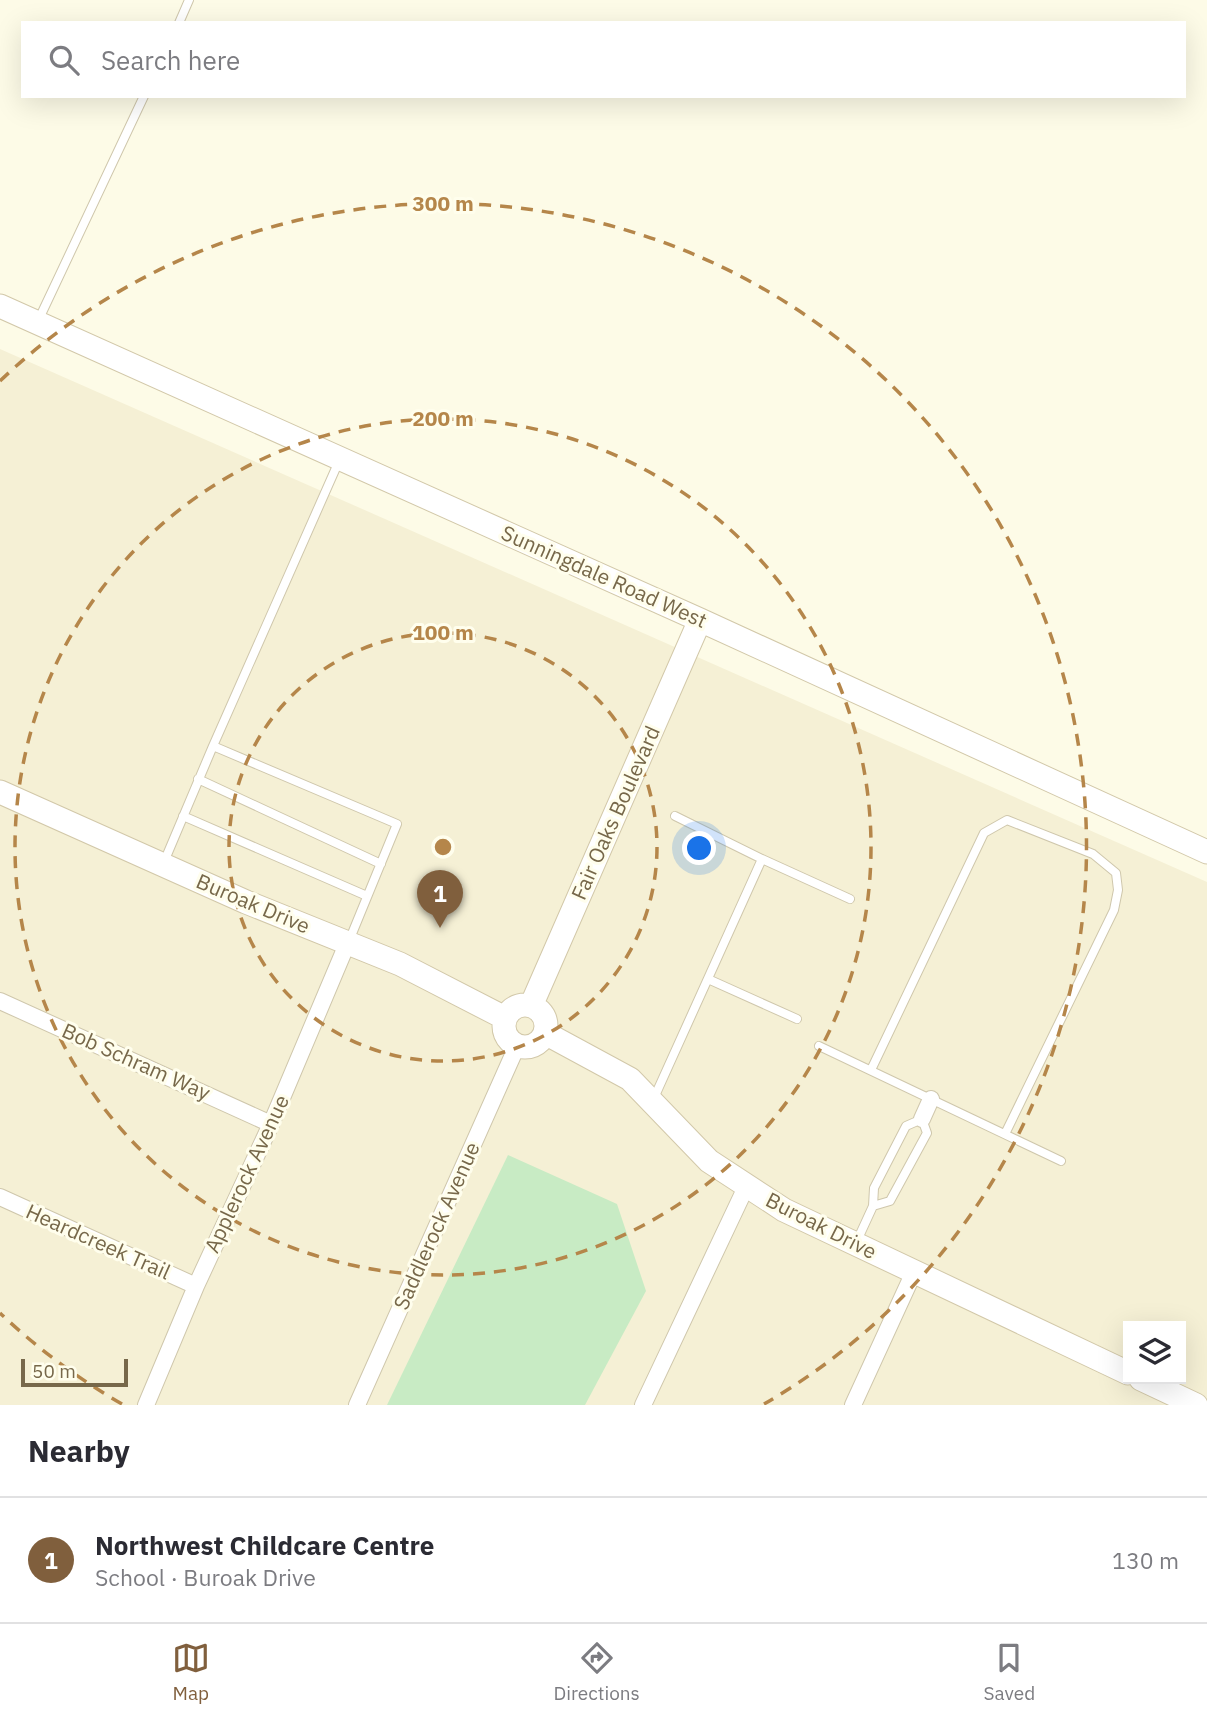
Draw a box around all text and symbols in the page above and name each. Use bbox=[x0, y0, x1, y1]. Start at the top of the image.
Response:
search box bbox=[21, 21, 1186, 98]
icon: search bbox=[45, 41, 83, 79]
text: Search here bbox=[101, 43, 240, 77]
text: 300 m bbox=[412, 189, 474, 217]
text: 200 m bbox=[412, 404, 474, 432]
street label: Sunningdale Road West bbox=[497, 518, 712, 634]
text: 100 m bbox=[412, 618, 474, 646]
street label: Fair Oaks Boulevard bbox=[564, 721, 666, 904]
your location bbox=[682, 831, 716, 865]
centre of rings bbox=[431, 835, 455, 859]
street label: Buroak Drive bbox=[192, 867, 315, 940]
pin: 1 bbox=[417, 870, 463, 928]
street label: Bob Schram Way bbox=[58, 1016, 215, 1107]
street label: Applerock Avenue bbox=[197, 1090, 295, 1257]
street label: Saddlerock Avenue bbox=[386, 1137, 486, 1314]
street label: Buroak Drive bbox=[761, 1185, 882, 1265]
street label: Heardcreek Trail bbox=[22, 1197, 175, 1286]
map controls bbox=[1123, 1321, 1186, 1384]
button: layers bbox=[1123, 1321, 1186, 1384]
scale bar bbox=[21, 1356, 128, 1388]
text: 50 m bbox=[32, 1359, 76, 1383]
text: Nearby bbox=[28, 1431, 130, 1470]
text: Northwest Childcare Centre bbox=[95, 1528, 434, 1562]
text: 1 bbox=[44, 1545, 58, 1575]
text: 130 m bbox=[1112, 1545, 1179, 1575]
text: School · Buroak Drive bbox=[95, 1562, 316, 1592]
tab: Map bbox=[172, 1639, 210, 1705]
tab: Directions bbox=[553, 1639, 640, 1705]
tab: Saved bbox=[984, 1639, 1035, 1705]

